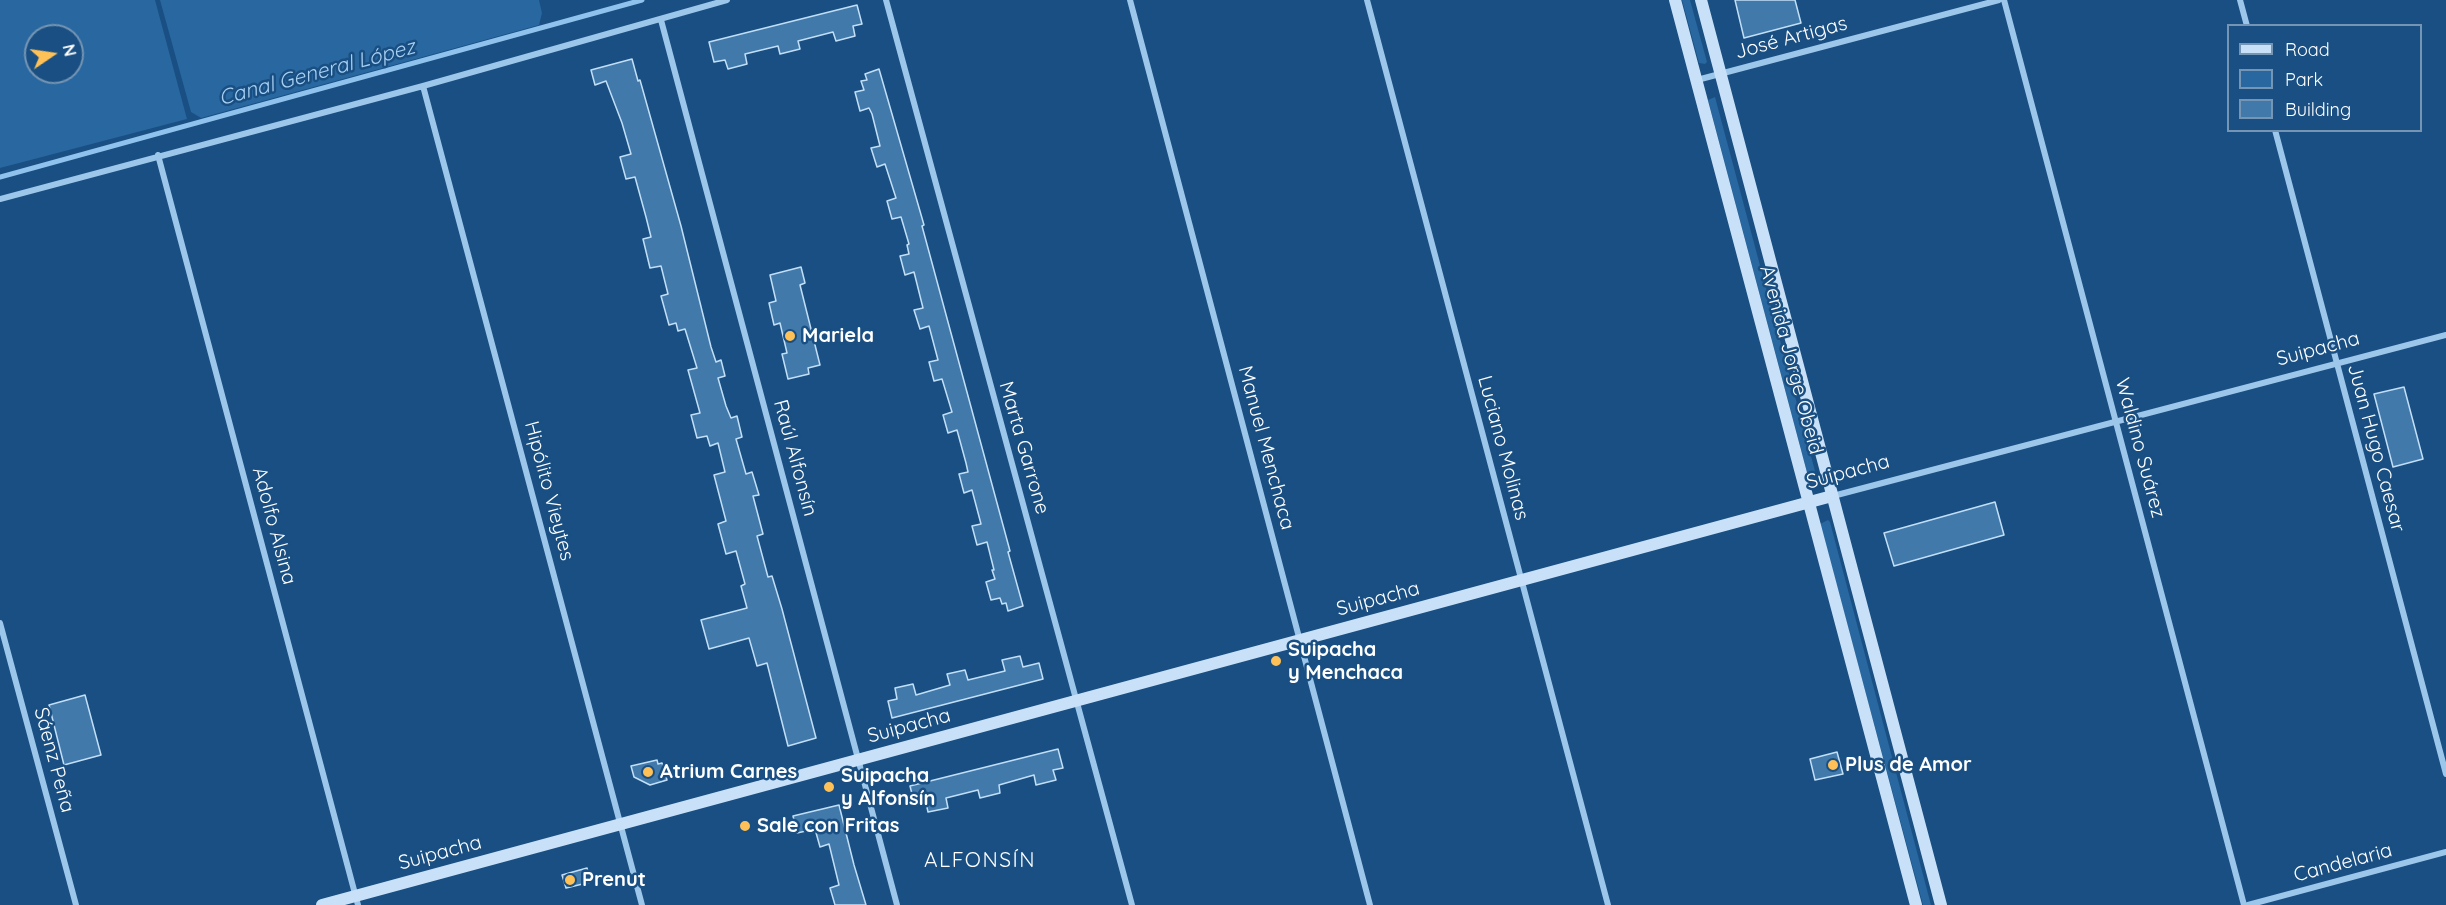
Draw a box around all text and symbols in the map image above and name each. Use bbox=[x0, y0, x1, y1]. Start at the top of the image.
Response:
street label: José Artigas bbox=[1732, 11, 1850, 65]
north arrow bbox=[24, 24, 84, 84]
legend bbox=[2227, 24, 2422, 132]
water label: Canal General López bbox=[216, 35, 418, 111]
text: Road bbox=[2285, 38, 2330, 61]
text: N bbox=[59, 42, 81, 58]
text: Park bbox=[2285, 68, 2323, 91]
text: Building bbox=[2285, 98, 2351, 121]
street label: Avenida Jorge Obeid bbox=[1754, 263, 1828, 457]
place label: Mariela bbox=[802, 324, 874, 348]
street label: Suipacha bbox=[2274, 326, 2362, 372]
marker: Mariela bbox=[783, 329, 797, 343]
street label: Juan Hugo Caesar bbox=[2342, 361, 2410, 535]
street label: Manuel Menchaca bbox=[1233, 363, 1299, 533]
street label: Luciano Molinas bbox=[1472, 373, 1534, 523]
street label: Waldino Suárez bbox=[2110, 375, 2170, 521]
street label: Marta Garrone bbox=[994, 379, 1054, 517]
street label: Raúl Alfonsín bbox=[768, 397, 822, 519]
street label: Hipólito Vieytes bbox=[519, 419, 579, 563]
street label: Suipacha bbox=[1804, 449, 1892, 495]
street label: Adolfo Alsina bbox=[247, 465, 301, 587]
street label: Suipacha bbox=[1334, 576, 1422, 622]
place label: Suipacha y Menchaca bbox=[1288, 638, 1403, 685]
marker: Suipacha y Menchaca bbox=[1269, 654, 1283, 668]
street label: Suipacha bbox=[865, 703, 953, 749]
street label: Sáenz Peña bbox=[28, 705, 80, 815]
place label: Plus de Amor bbox=[1845, 753, 1972, 777]
marker: Plus de Amor bbox=[1826, 758, 1840, 772]
place label: Atrium Carnes bbox=[660, 760, 797, 784]
place label: Suipacha y Alfonsín bbox=[841, 764, 935, 811]
marker: Atrium Carnes bbox=[641, 765, 655, 779]
marker: Suipacha y Alfonsín bbox=[822, 780, 836, 794]
place label: Sale con Fritas bbox=[757, 814, 899, 838]
marker: Sale con Fritas bbox=[738, 819, 752, 833]
street label: Suipacha bbox=[396, 830, 484, 876]
street label: Candelaria bbox=[2291, 838, 2395, 888]
district label: ALFONSÍN bbox=[924, 848, 1036, 874]
place label: Prenut bbox=[582, 868, 646, 892]
marker: Prenut bbox=[563, 873, 577, 887]

